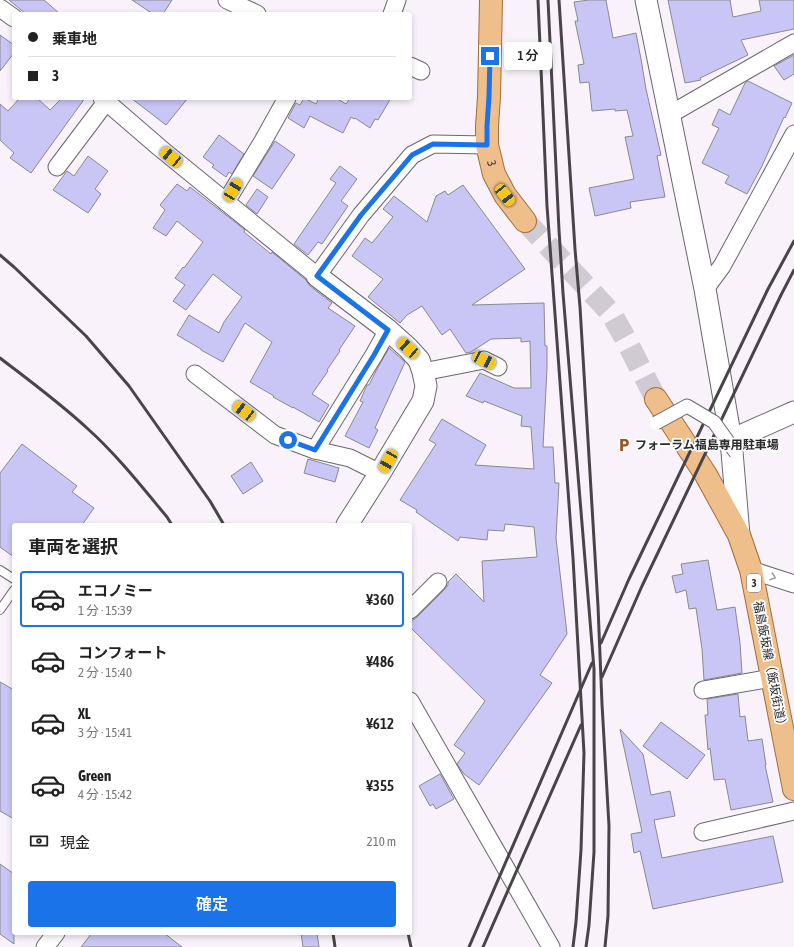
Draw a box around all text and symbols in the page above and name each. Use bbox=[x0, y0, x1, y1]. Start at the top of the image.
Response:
text: 乗車地 bbox=[52, 30, 97, 47]
callout: 1 分 bbox=[504, 42, 552, 70]
route end bbox=[481, 47, 499, 65]
text: 1 分 bbox=[518, 48, 538, 63]
text: 3 bbox=[52, 67, 59, 84]
car bbox=[158, 145, 184, 169]
street label: 3 bbox=[484, 159, 499, 168]
car bbox=[222, 177, 244, 203]
car bbox=[493, 182, 517, 208]
car bbox=[395, 336, 421, 360]
car bbox=[471, 349, 497, 371]
car bbox=[231, 399, 257, 423]
route start bbox=[279, 431, 297, 449]
parking icon: フォーラム福島専用駐車場 bbox=[616, 437, 632, 453]
place label: フォーラム福島専用駐車場 bbox=[635, 438, 779, 452]
car bbox=[377, 448, 399, 474]
text: 車両を選択 bbox=[28, 536, 118, 557]
one-way arrow bbox=[769, 572, 776, 581]
road number: 3 bbox=[747, 574, 761, 592]
icon: car bbox=[30, 581, 66, 617]
text: エコノミー bbox=[78, 582, 153, 599]
text: ¥360 bbox=[366, 591, 394, 608]
street label: 福島飯坂線（飯坂街道） bbox=[751, 600, 789, 732]
text: 1 分 · 15:39 bbox=[78, 603, 132, 618]
icon: car bbox=[30, 643, 66, 679]
text: コンフォート bbox=[78, 644, 168, 661]
text: ¥486 bbox=[366, 653, 394, 670]
text: 2 分 · 15:40 bbox=[78, 665, 132, 680]
icon: car bbox=[30, 705, 66, 741]
text: XL bbox=[78, 705, 91, 722]
text: ¥612 bbox=[366, 715, 394, 732]
text: 3 分 · 15:41 bbox=[78, 725, 132, 740]
icon: car bbox=[30, 767, 66, 803]
text: Green bbox=[78, 767, 111, 784]
text: ¥355 bbox=[366, 777, 394, 794]
text: 4 分 · 15:42 bbox=[78, 787, 132, 802]
icon: cash bbox=[28, 830, 50, 852]
text: 現金 bbox=[60, 834, 90, 851]
text: 210 m bbox=[367, 834, 396, 849]
button: 確定 bbox=[28, 881, 396, 927]

